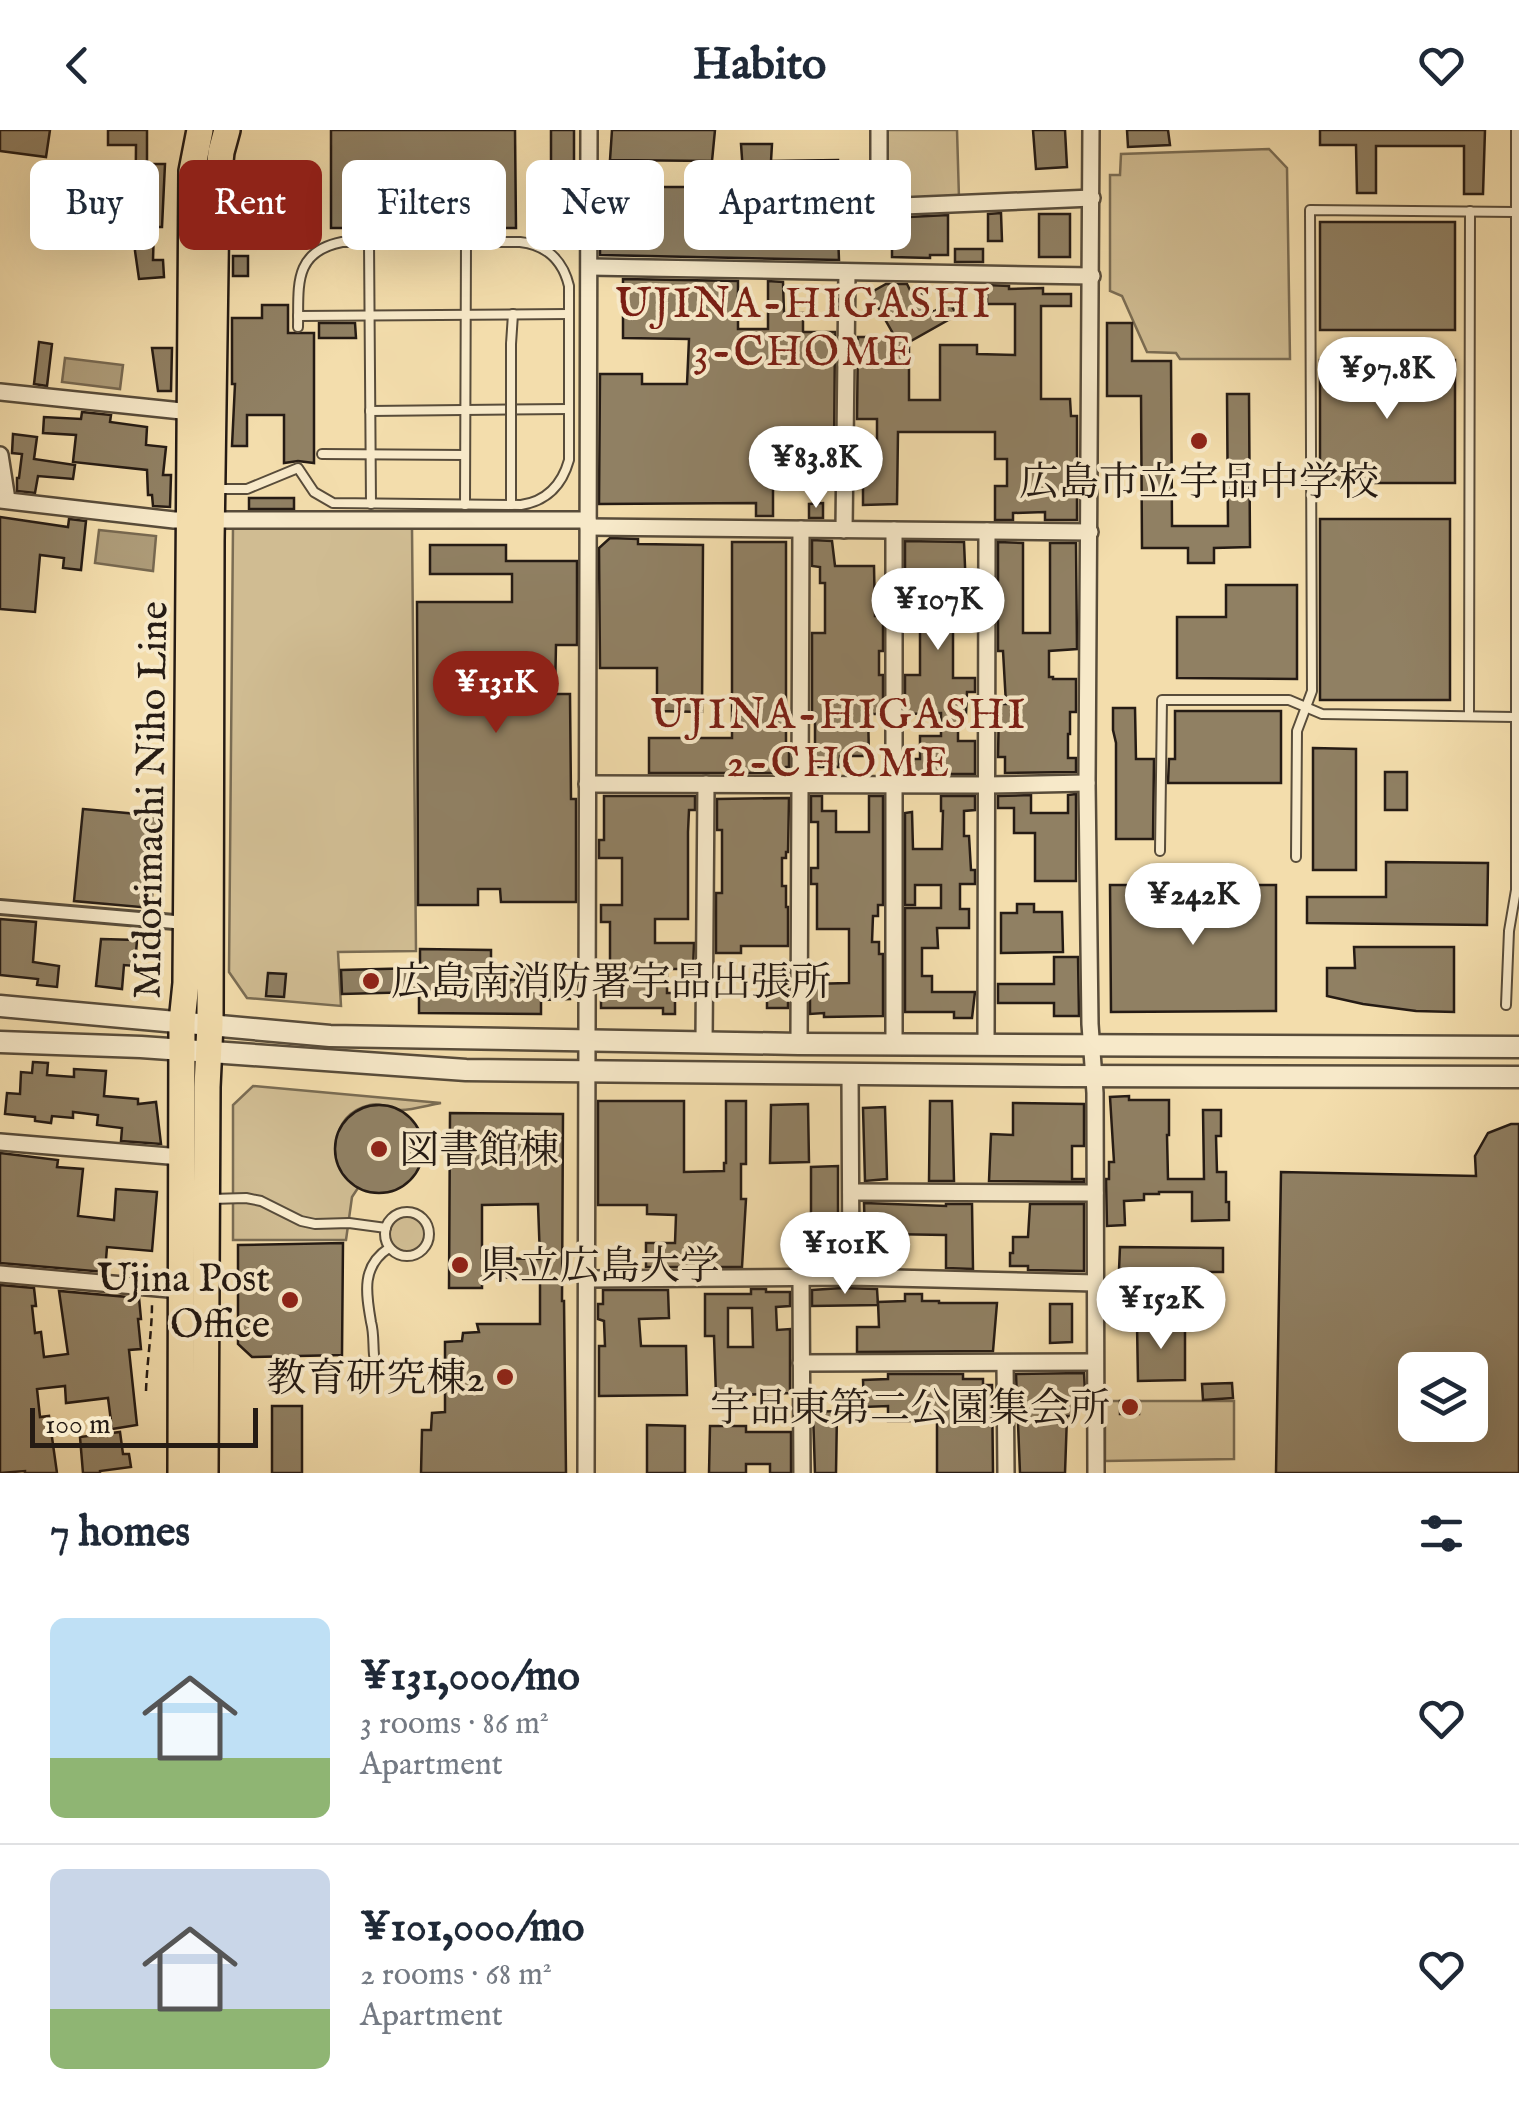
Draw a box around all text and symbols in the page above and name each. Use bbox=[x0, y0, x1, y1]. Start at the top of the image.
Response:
text: Habito bbox=[693, 37, 826, 94]
icon: back bbox=[50, 38, 105, 93]
icon: heart bbox=[1414, 38, 1469, 93]
chip: Buy bbox=[30, 160, 159, 250]
chip: Rent bbox=[179, 160, 322, 250]
chip: Filters bbox=[342, 160, 506, 250]
chip: New bbox=[526, 160, 664, 250]
chip: Apartment bbox=[684, 160, 911, 250]
district label: UJINA-HIGASHI 3-CHOME bbox=[615, 279, 993, 380]
pin: ¥97.8K bbox=[1306, 337, 1468, 422]
text: ¥97.8K bbox=[1340, 349, 1434, 390]
pin: ¥83.8K bbox=[735, 426, 897, 511]
marker: 広島市立宇品中学校 bbox=[1188, 430, 1210, 452]
text: ¥83.8K bbox=[771, 438, 861, 479]
place label: 広島市立宇品中学校 bbox=[1019, 459, 1379, 510]
pin: ¥107K bbox=[868, 568, 1008, 653]
text: ¥107K bbox=[894, 580, 982, 621]
street label: Midorimachi Niho Line bbox=[124, 601, 181, 999]
pin: ¥131K bbox=[426, 651, 566, 736]
text: ¥131K bbox=[455, 663, 537, 704]
district label: UJINA-HIGASHI 2-CHOME bbox=[650, 690, 1028, 791]
pin: ¥242K bbox=[1123, 863, 1263, 948]
text: ¥242K bbox=[1147, 875, 1239, 916]
place label: 広島南消防署宇品出張所 bbox=[391, 959, 831, 1010]
marker: 広島南消防署宇品出張所 bbox=[360, 970, 382, 992]
place label: 図書館棟 bbox=[399, 1127, 559, 1178]
marker: 図書館棟 bbox=[368, 1138, 390, 1160]
pin: ¥101K bbox=[775, 1212, 915, 1297]
text: ¥101K bbox=[802, 1224, 888, 1265]
place label: 県立広島大学 bbox=[480, 1243, 720, 1294]
marker: 県立広島大学 bbox=[449, 1254, 471, 1276]
place label: Ujina Post Office bbox=[97, 1255, 270, 1352]
pin: ¥152K bbox=[1091, 1267, 1231, 1352]
text: ¥152K bbox=[1119, 1279, 1203, 1320]
marker: Ujina Post Office bbox=[279, 1289, 301, 1311]
map controls bbox=[1398, 1352, 1488, 1442]
button: layers bbox=[1398, 1352, 1488, 1442]
place label: 教育研究棟2 bbox=[266, 1355, 485, 1406]
marker: 教育研究棟2 bbox=[494, 1366, 516, 1388]
place label: 宇品東第二公園集会所 bbox=[710, 1385, 1110, 1436]
marker: 宇品東第二公園集会所 bbox=[1119, 1396, 1141, 1418]
scale bar bbox=[30, 1403, 258, 1448]
text: 100 m bbox=[45, 1408, 111, 1443]
icon: filters bbox=[1414, 1506, 1469, 1561]
text: 7 homes bbox=[50, 1507, 190, 1560]
text: ¥131,000/mo bbox=[360, 1651, 580, 1704]
icon: home bbox=[130, 1658, 250, 1778]
icon: heart bbox=[1414, 1691, 1469, 1746]
text: 3 rooms · 86 m² bbox=[360, 1704, 549, 1745]
text: Apartment bbox=[360, 1745, 503, 1786]
text: ¥101,000/mo bbox=[360, 1902, 584, 1955]
icon: home bbox=[130, 1909, 250, 2029]
icon: heart bbox=[1414, 1942, 1469, 1997]
text: 2 rooms · 68 m² bbox=[360, 1955, 552, 1996]
text: Apartment bbox=[360, 1996, 503, 2037]

